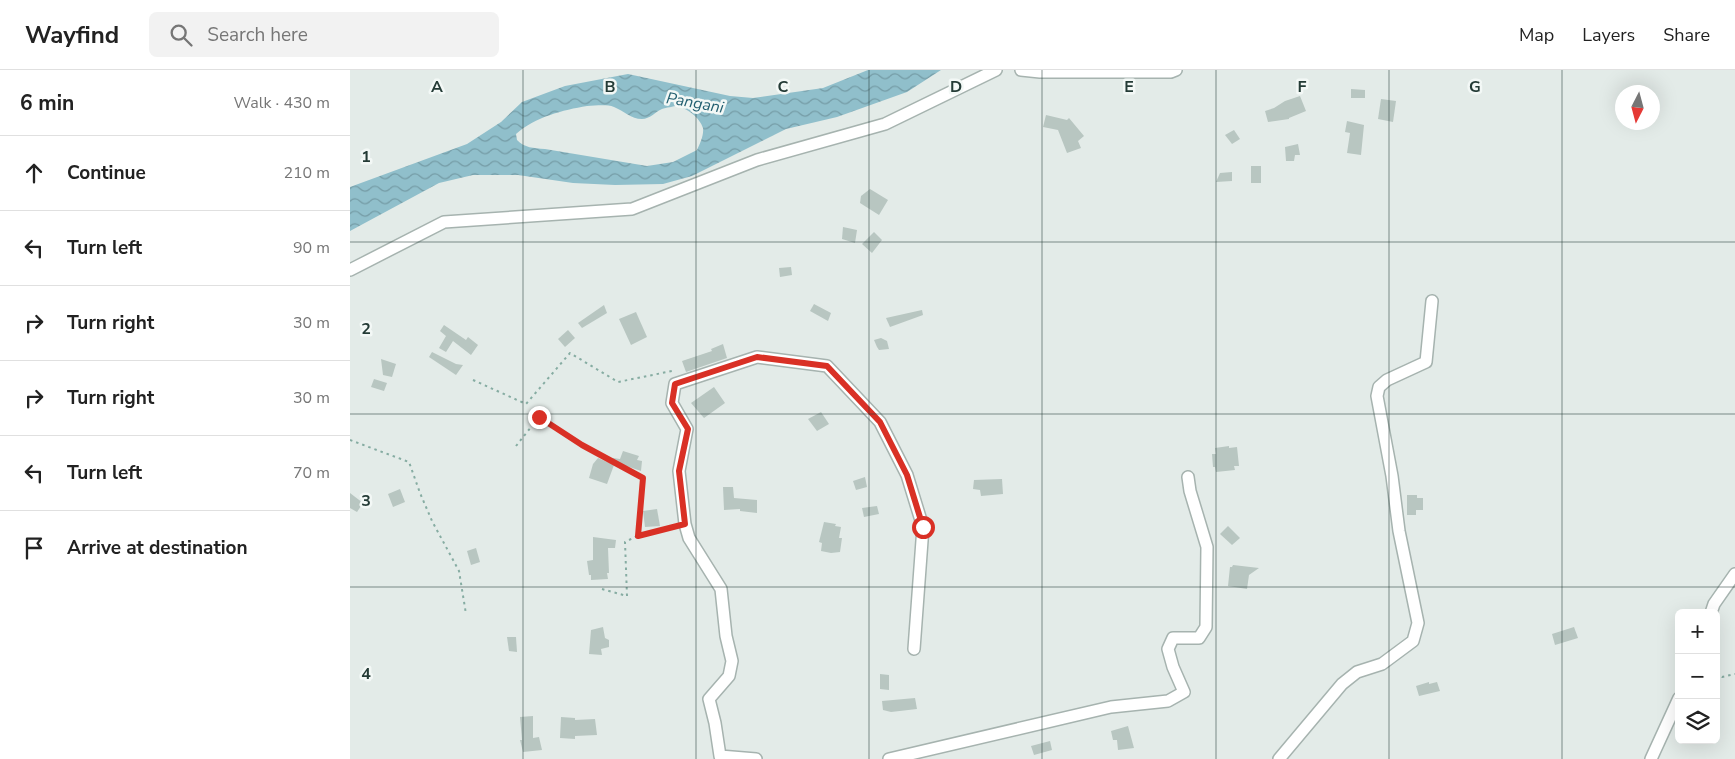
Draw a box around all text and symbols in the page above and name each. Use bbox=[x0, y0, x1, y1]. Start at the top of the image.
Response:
search box bbox=[149, 12, 499, 57]
text: Wayfind bbox=[25, 19, 119, 51]
icon: search bbox=[167, 21, 195, 49]
text: Search here bbox=[207, 22, 308, 48]
text: Map bbox=[1519, 23, 1554, 47]
text: Layers bbox=[1582, 23, 1635, 47]
text: Share bbox=[1663, 23, 1710, 47]
text: A bbox=[431, 76, 443, 98]
text: B bbox=[604, 76, 616, 98]
text: C bbox=[778, 76, 789, 98]
text: D bbox=[950, 76, 962, 98]
text: E bbox=[1124, 76, 1134, 98]
text: F bbox=[1298, 76, 1307, 98]
text: G bbox=[1469, 76, 1481, 98]
north arrow bbox=[1615, 85, 1660, 130]
water label: Pangani bbox=[665, 87, 726, 119]
text: 6 min bbox=[20, 89, 74, 117]
text: Walk · 430 m bbox=[234, 92, 330, 114]
text: 1 bbox=[361, 146, 371, 168]
icon: ahead bbox=[20, 159, 48, 187]
text: Continue bbox=[67, 160, 146, 186]
text: 210 m bbox=[283, 162, 330, 184]
icon: left bbox=[20, 234, 48, 262]
text: Turn left bbox=[67, 235, 142, 261]
text: 90 m bbox=[293, 237, 330, 259]
icon: right bbox=[20, 309, 48, 337]
text: Turn right bbox=[67, 310, 154, 336]
text: 30 m bbox=[293, 312, 330, 334]
text: 2 bbox=[361, 318, 371, 340]
icon: right bbox=[20, 384, 48, 412]
text: Turn right bbox=[67, 385, 154, 411]
text: 30 m bbox=[293, 387, 330, 409]
route end bbox=[528, 406, 551, 429]
icon: left bbox=[20, 459, 48, 487]
text: Turn left bbox=[67, 460, 142, 486]
text: 70 m bbox=[293, 462, 330, 484]
text: 3 bbox=[361, 490, 371, 512]
route start bbox=[912, 516, 935, 539]
icon: arrive bbox=[20, 534, 48, 562]
text: Arrive at destination bbox=[67, 535, 248, 561]
map controls bbox=[1675, 609, 1720, 744]
button: + bbox=[1675, 609, 1720, 654]
button: − bbox=[1675, 654, 1720, 699]
text: 4 bbox=[361, 663, 371, 685]
button: layers bbox=[1675, 699, 1720, 744]

